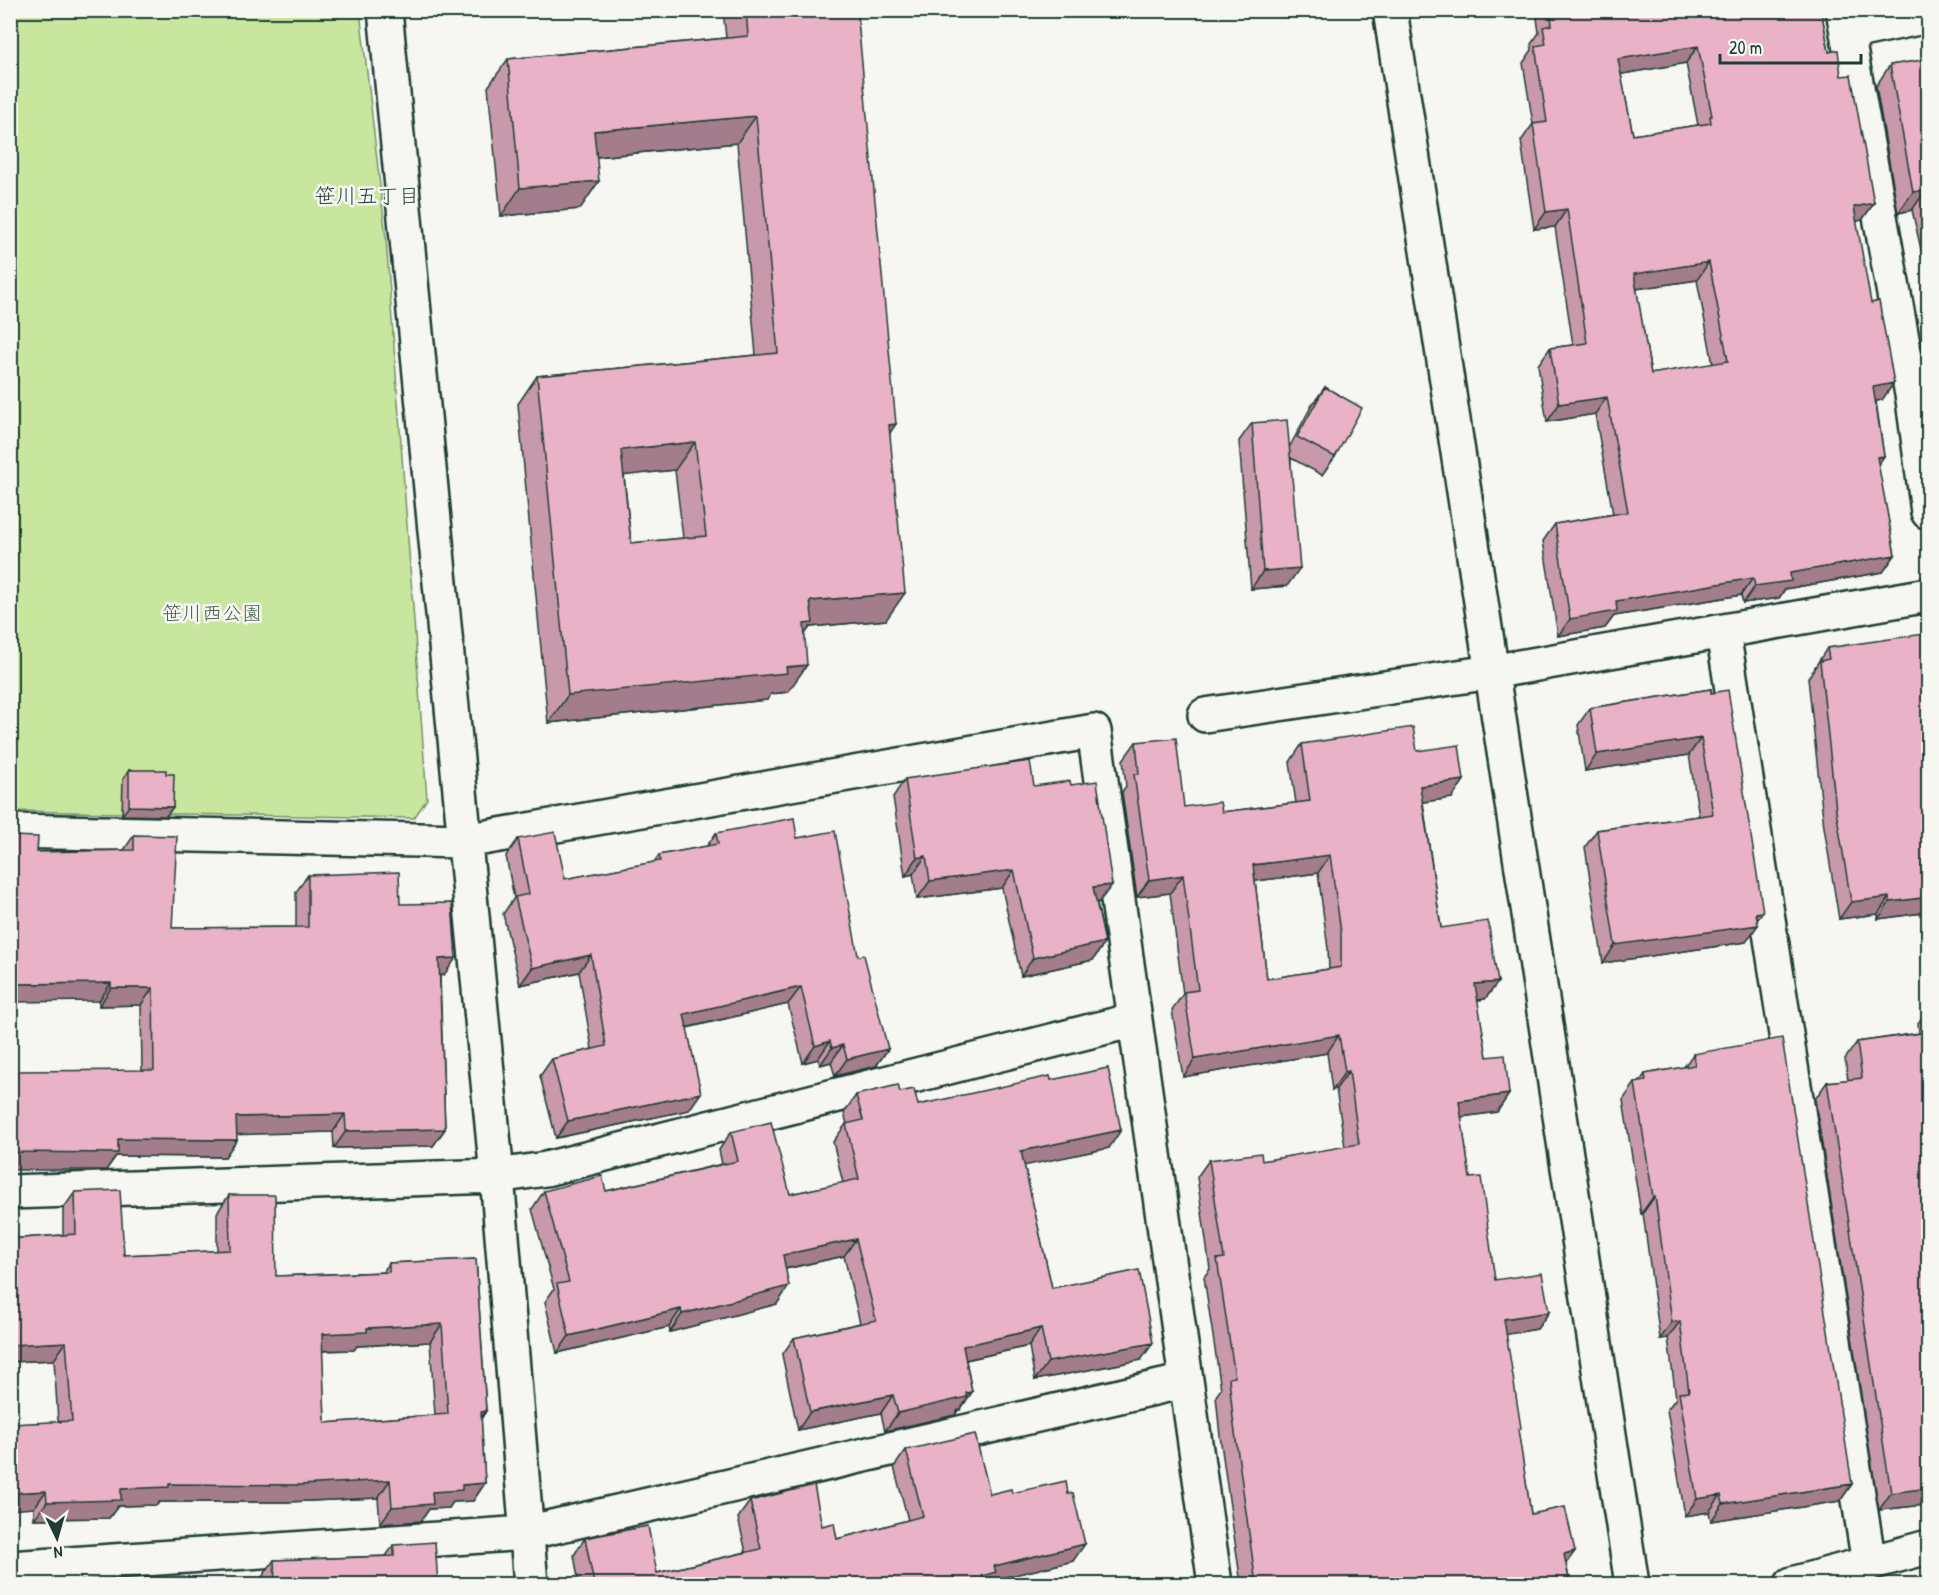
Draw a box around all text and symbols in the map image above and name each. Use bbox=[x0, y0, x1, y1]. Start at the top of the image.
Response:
scale bar bbox=[1720, 27, 1861, 65]
text: 20 m bbox=[1729, 35, 1762, 60]
district label: 笹川五丁目 bbox=[315, 181, 420, 210]
park label: 笹川西公園 bbox=[162, 599, 262, 626]
north arrow bbox=[27, 1508, 87, 1568]
text: N bbox=[53, 1542, 64, 1564]

